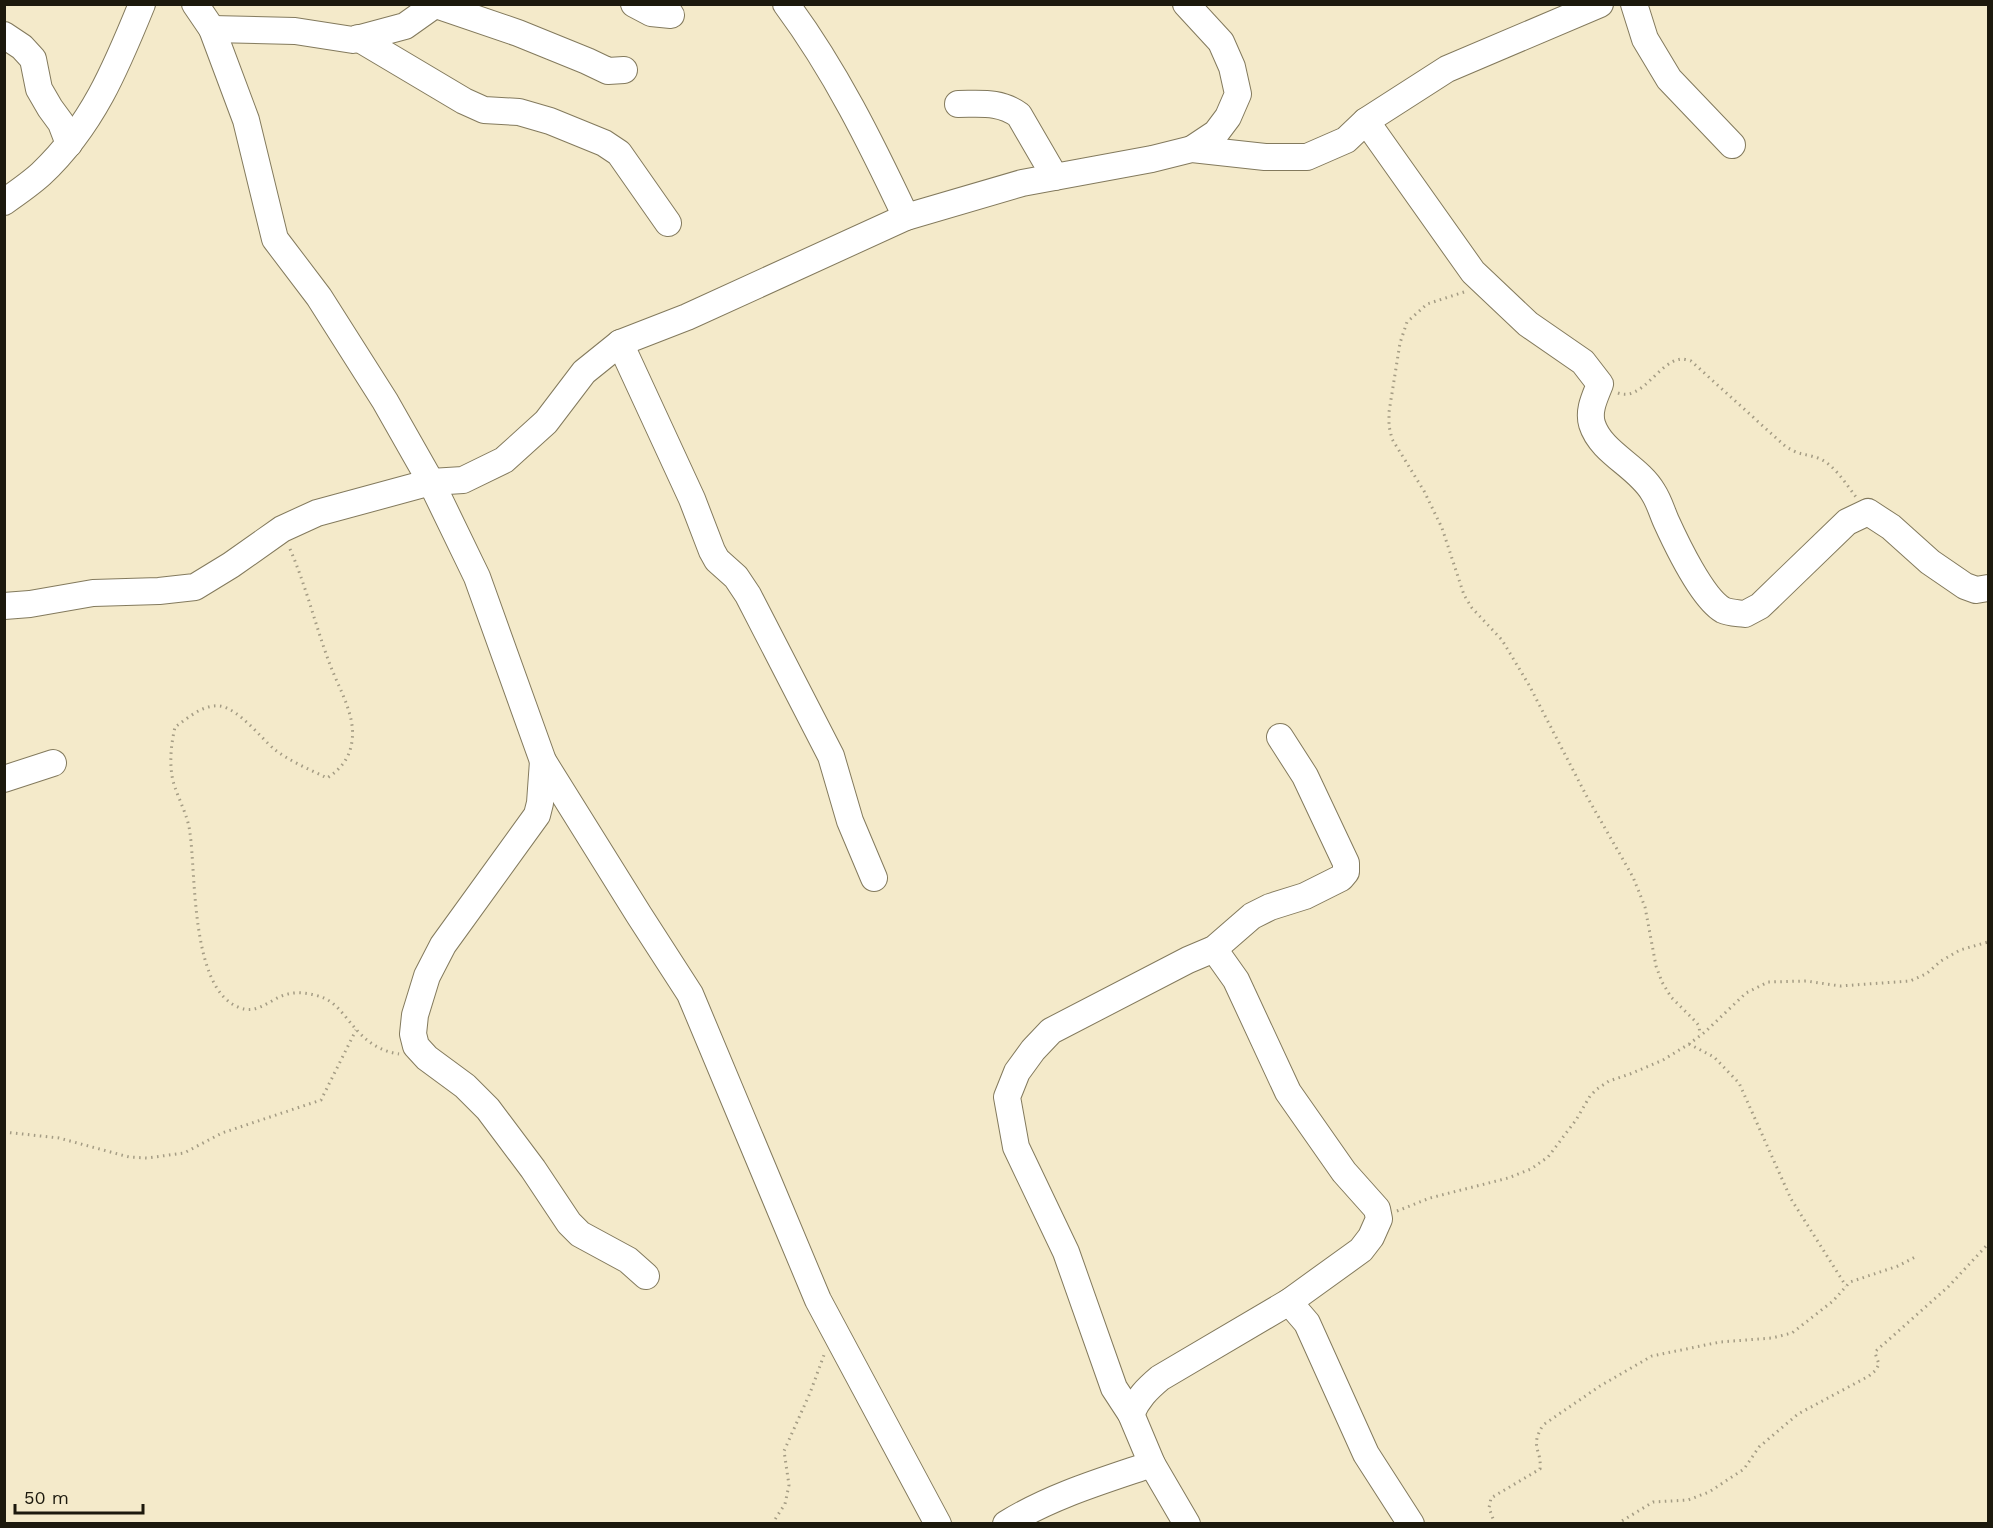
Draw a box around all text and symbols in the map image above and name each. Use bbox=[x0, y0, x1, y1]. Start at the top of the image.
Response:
scale bar bbox=[15, 1477, 142, 1515]
text: 50 m bbox=[24, 1487, 69, 1508]

